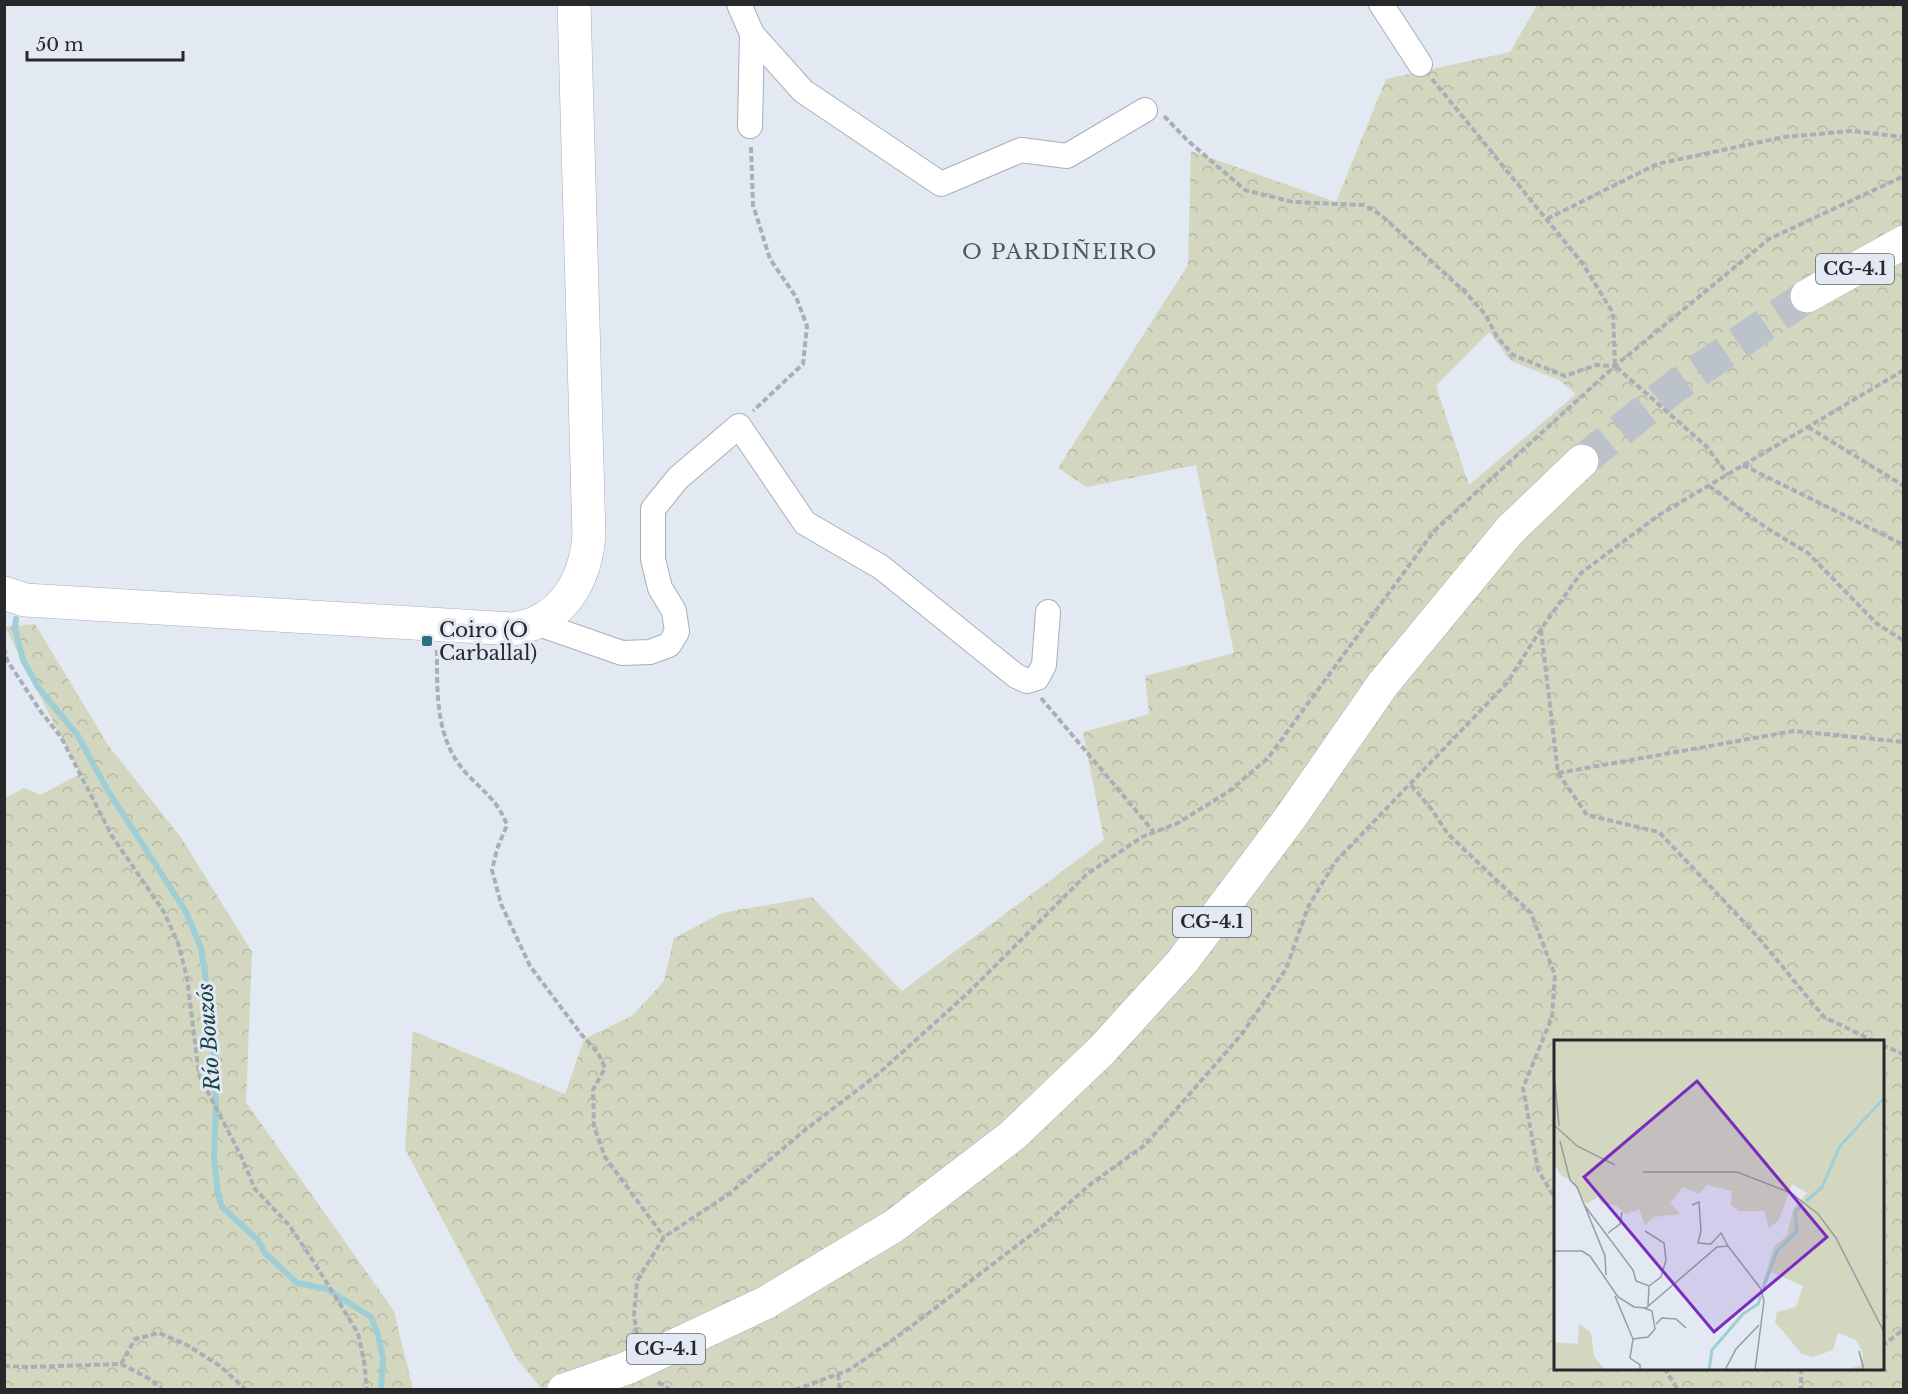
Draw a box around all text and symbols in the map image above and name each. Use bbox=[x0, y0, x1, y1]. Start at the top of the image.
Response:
scale bar bbox=[27, 24, 183, 62]
text: 50 m bbox=[36, 34, 84, 56]
district label: O PARDIÑEIRO bbox=[962, 239, 1158, 265]
road number: CG-4.1 bbox=[1816, 254, 1894, 284]
place label: Coiro (O Carballal) bbox=[439, 618, 537, 665]
marker: Coiro (O Carballal) bbox=[420, 634, 434, 648]
road number: CG-4.1 bbox=[1173, 907, 1251, 937]
water label: Río Bouzós bbox=[192, 982, 226, 1093]
inset map bbox=[1554, 1040, 1884, 1370]
road number: CG-4.1 bbox=[627, 1334, 705, 1364]

